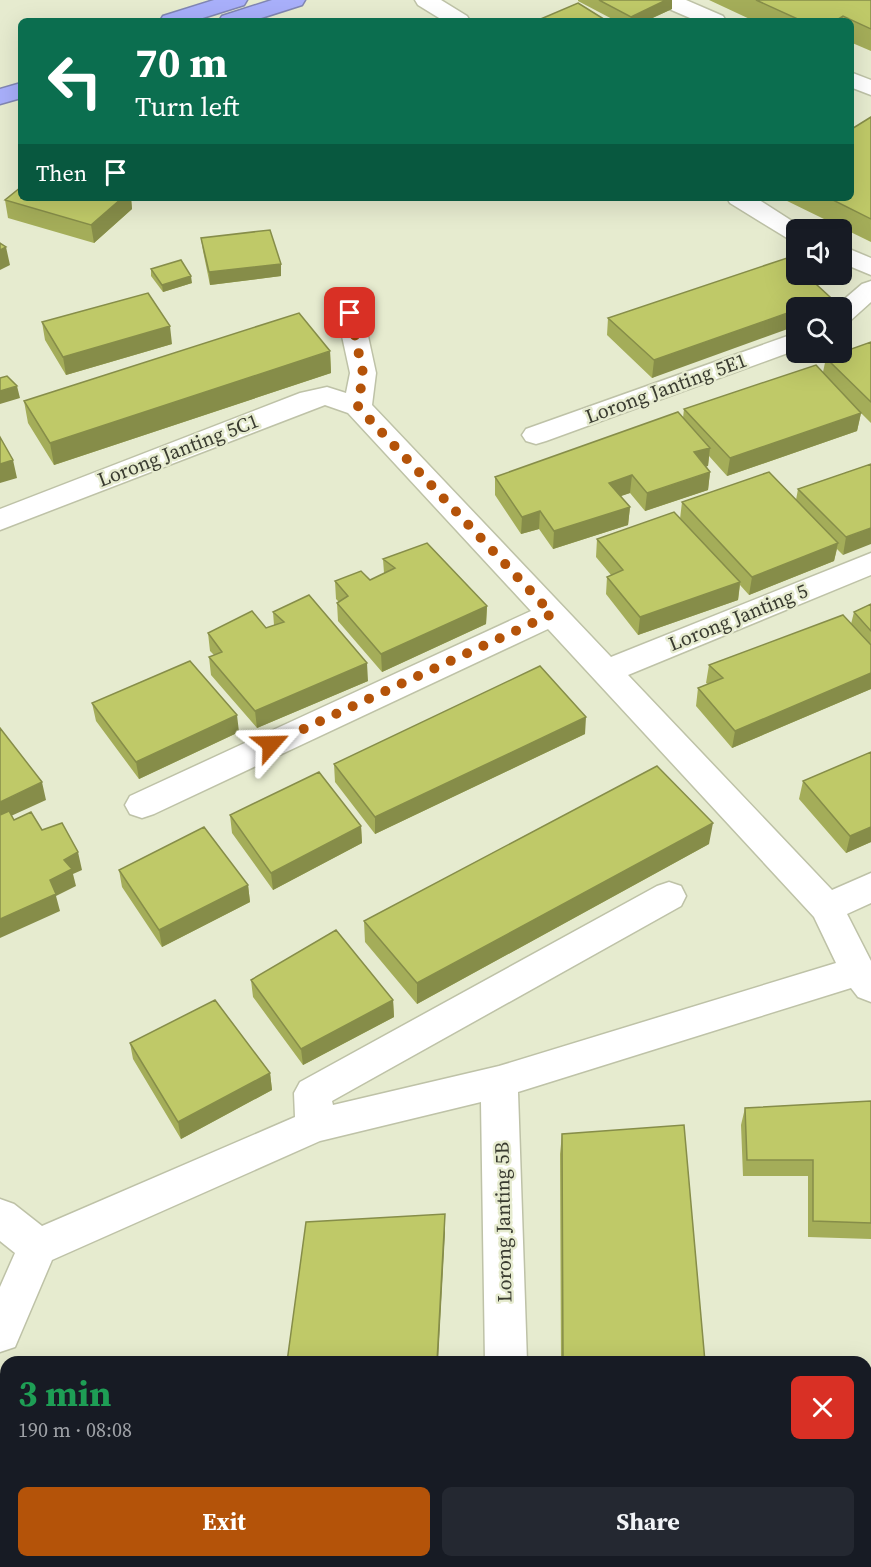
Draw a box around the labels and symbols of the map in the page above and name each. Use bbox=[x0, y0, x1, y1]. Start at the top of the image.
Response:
pin bbox=[324, 287, 375, 338]
street label: Lorong Janting 5E1 bbox=[581, 346, 751, 430]
street label: Lorong Janting 5C1 bbox=[93, 406, 263, 494]
street label: Lorong Janting 5 bbox=[664, 576, 812, 658]
position arrow bbox=[239, 712, 303, 776]
street label: Lorong Janting 5B bbox=[488, 1142, 518, 1302]

